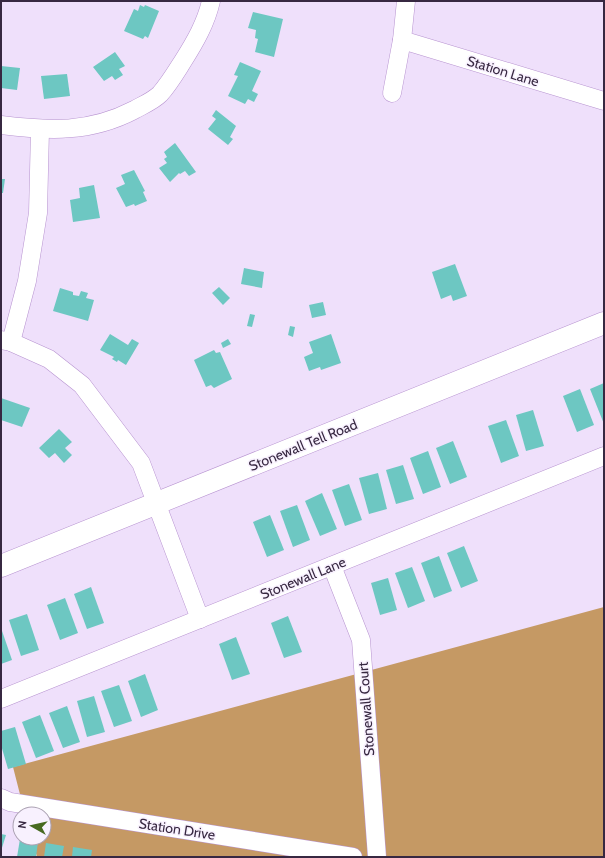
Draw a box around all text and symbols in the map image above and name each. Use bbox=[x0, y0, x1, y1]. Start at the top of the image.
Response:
street label: Station Lane bbox=[465, 52, 541, 90]
street label: Stonewall Tell Road bbox=[246, 415, 360, 475]
street label: Stonewall Lane bbox=[258, 553, 348, 603]
street label: Stonewall Court bbox=[354, 661, 378, 757]
north arrow bbox=[12, 806, 52, 846]
street label: Station Drive bbox=[138, 814, 216, 844]
text: N bbox=[15, 820, 30, 829]

